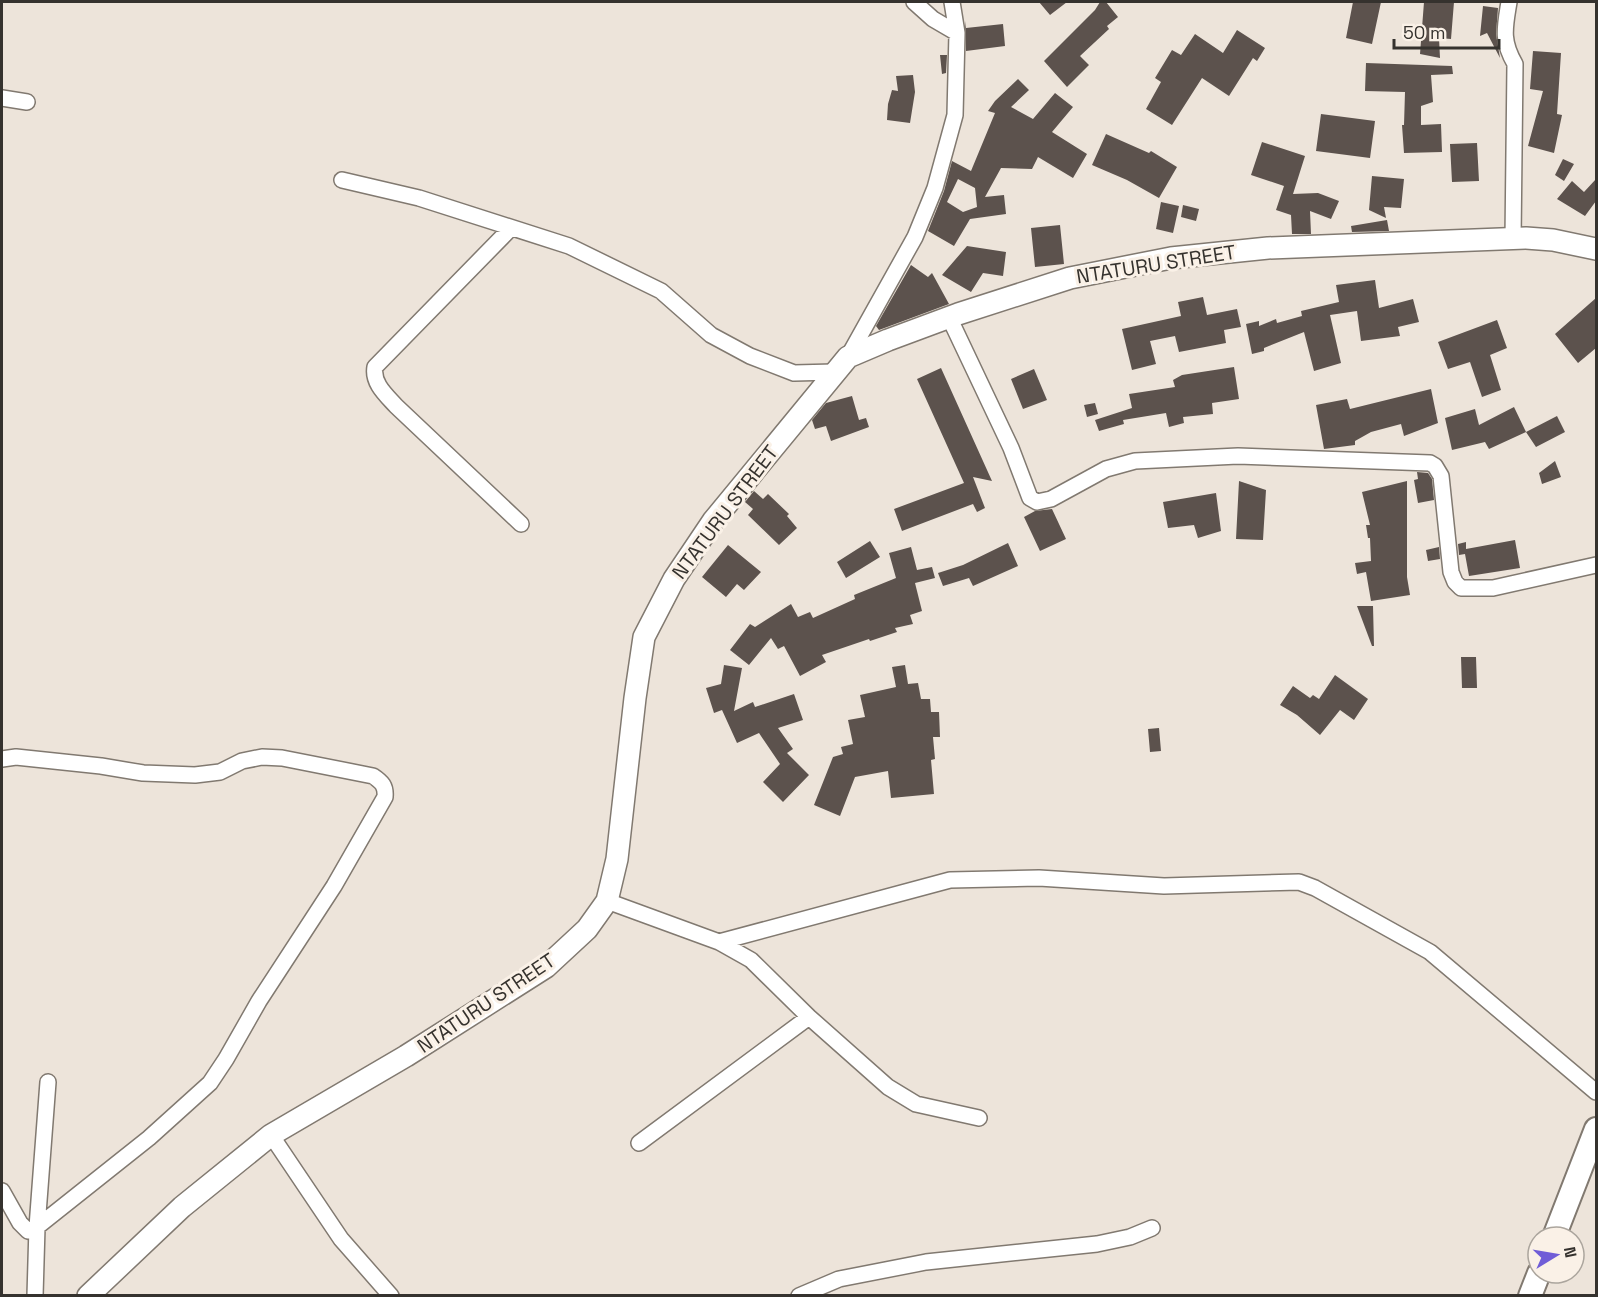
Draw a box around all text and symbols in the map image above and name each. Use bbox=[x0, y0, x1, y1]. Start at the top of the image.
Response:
scale bar bbox=[1394, 12, 1499, 50]
text: 50 m bbox=[1403, 21, 1445, 44]
street label: NTATURU STREET bbox=[1074, 239, 1238, 289]
street label: NTATURU STREET bbox=[666, 440, 784, 584]
street label: NTATURU STREET bbox=[412, 947, 560, 1059]
north arrow bbox=[1526, 1225, 1586, 1285]
text: N bbox=[1559, 1245, 1582, 1260]

